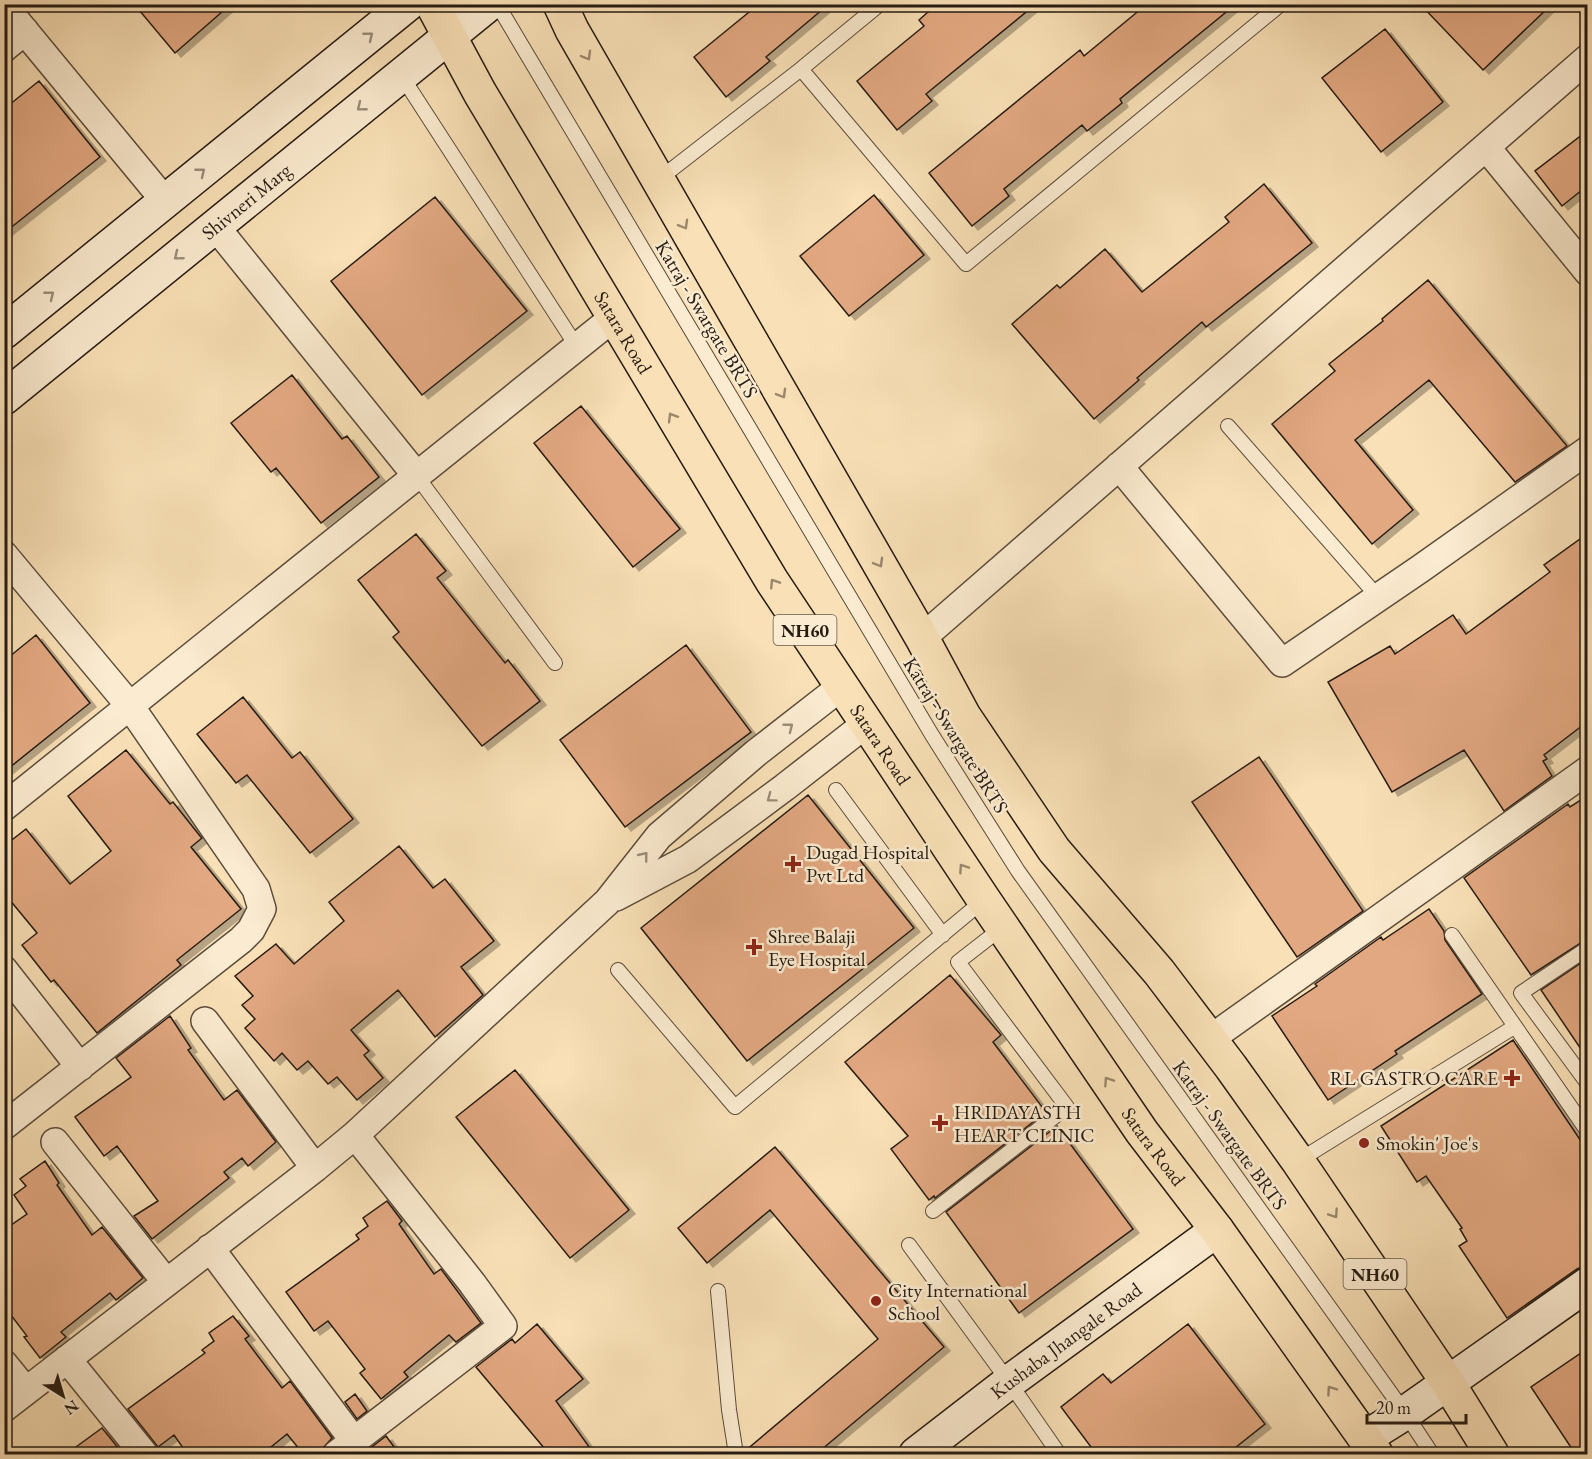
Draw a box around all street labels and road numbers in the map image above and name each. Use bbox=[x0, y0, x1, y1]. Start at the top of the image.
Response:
street label: Shivneri Marg bbox=[196, 157, 297, 245]
street label: Katraj - Swargate BRTS bbox=[650, 236, 764, 402]
street label: Satara Road bbox=[588, 286, 658, 379]
road number: NH60 bbox=[774, 615, 836, 645]
street label: Katraj - Swargate BRTS bbox=[898, 652, 1014, 818]
street label: Satara Road bbox=[844, 699, 917, 791]
street label: Katraj - Swargate BRTS bbox=[1167, 1055, 1293, 1215]
street label: Satara Road bbox=[1116, 1102, 1192, 1192]
road number: NH60 bbox=[1344, 1259, 1406, 1289]
street label: Kushaba Jhangale Road bbox=[985, 1276, 1148, 1405]

